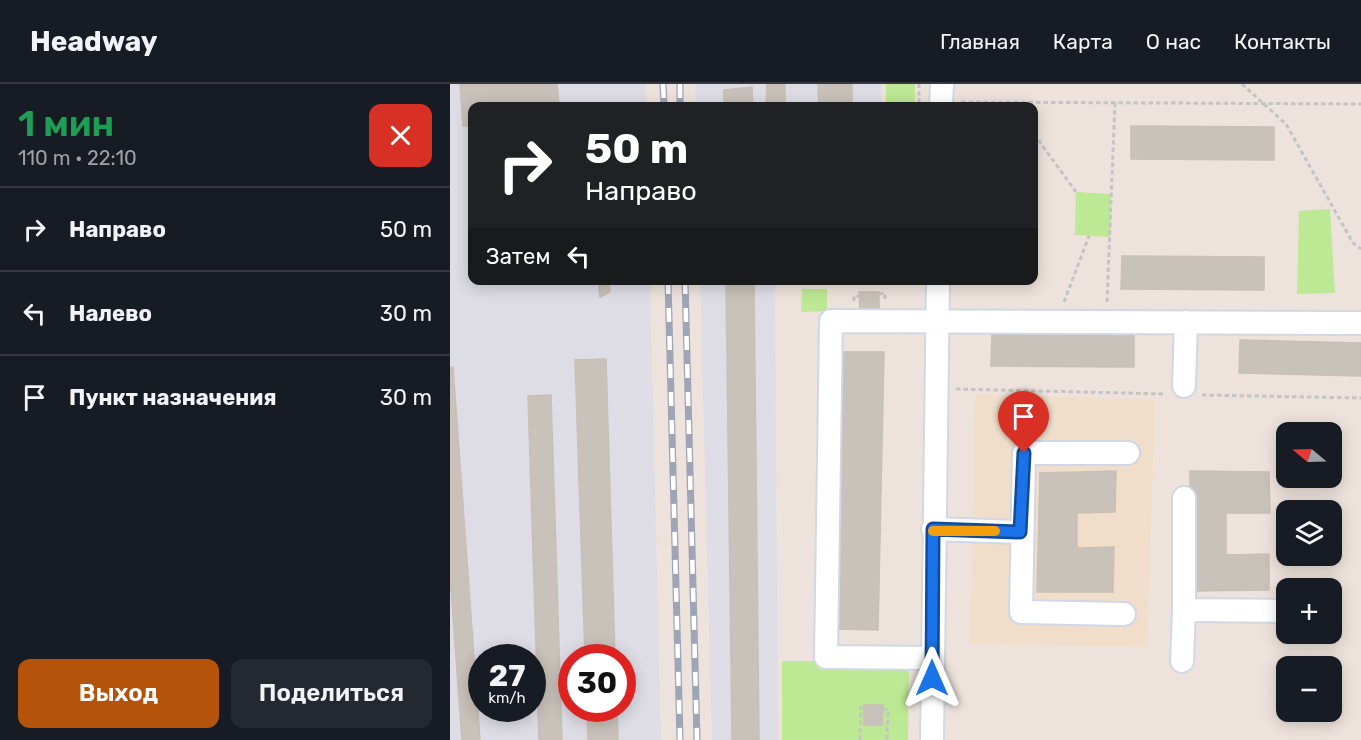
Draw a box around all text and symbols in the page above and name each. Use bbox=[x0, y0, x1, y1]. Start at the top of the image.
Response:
text: Headway bbox=[30, 25, 157, 58]
text: Главная bbox=[940, 29, 1020, 54]
text: Карта bbox=[1053, 29, 1113, 54]
text: О нас bbox=[1146, 29, 1201, 54]
text: Контакты bbox=[1234, 29, 1331, 54]
text: 1 мин bbox=[18, 102, 114, 145]
button: close bbox=[369, 104, 432, 167]
text: 50 m bbox=[585, 124, 688, 174]
icon: right bbox=[486, 126, 564, 204]
text: 110 m · 22:10 bbox=[18, 146, 137, 170]
text: Направо bbox=[585, 175, 697, 207]
icon: right bbox=[18, 213, 51, 246]
text: Направо bbox=[69, 216, 166, 243]
text: 50 m bbox=[380, 216, 432, 243]
icon: left bbox=[562, 240, 595, 273]
text: Затем bbox=[486, 243, 550, 270]
icon: left bbox=[18, 297, 51, 330]
text: Налево bbox=[69, 300, 152, 327]
text: 30 m bbox=[380, 300, 432, 327]
icon: arrive bbox=[18, 381, 51, 414]
text: Пункт назначения bbox=[69, 384, 277, 411]
text: 30 m bbox=[380, 384, 432, 411]
pin bbox=[998, 391, 1049, 453]
icon: arrive bbox=[1007, 400, 1040, 433]
north arrow bbox=[1276, 422, 1342, 488]
map controls bbox=[1276, 422, 1342, 722]
button: layers bbox=[1276, 500, 1342, 566]
button: + bbox=[1276, 578, 1342, 644]
speed limit sign: 30 bbox=[558, 644, 636, 722]
position arrow bbox=[900, 646, 964, 710]
button: − bbox=[1276, 656, 1342, 722]
text: 27 bbox=[489, 658, 525, 694]
button: Выход bbox=[18, 659, 219, 728]
button: Поделиться bbox=[231, 659, 432, 728]
text: km/h bbox=[488, 689, 526, 707]

